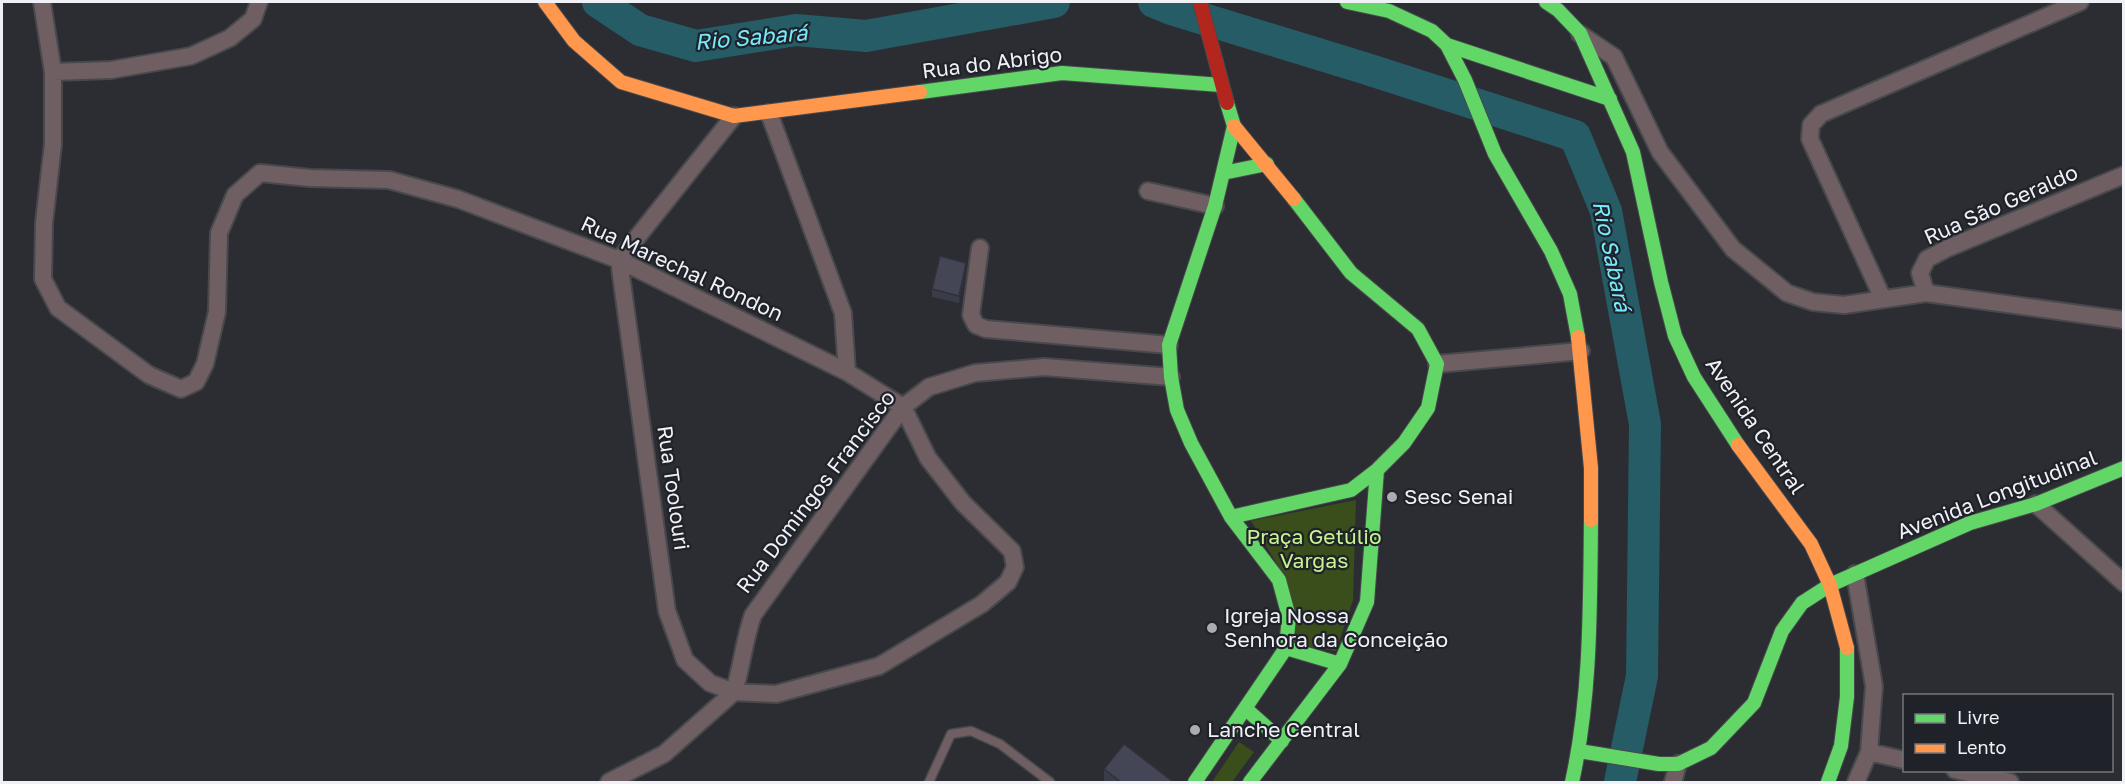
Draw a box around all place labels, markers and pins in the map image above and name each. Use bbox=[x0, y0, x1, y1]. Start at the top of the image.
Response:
place label: Sesc Senai bbox=[1404, 483, 1513, 509]
marker: Sesc Senai bbox=[1385, 490, 1399, 504]
place label: Igreja Nossa Senhora da Conceição bbox=[1224, 602, 1448, 652]
marker: Igreja Nossa Senhora da Conceição bbox=[1205, 621, 1219, 635]
place label: Lanche Central bbox=[1207, 716, 1360, 742]
marker: Lanche Central bbox=[1188, 723, 1202, 737]

